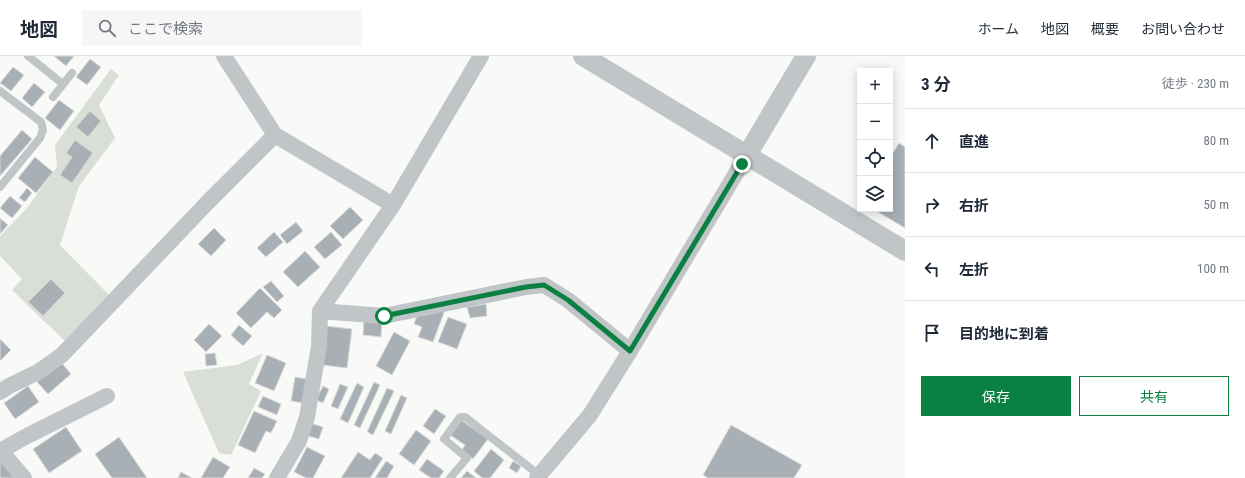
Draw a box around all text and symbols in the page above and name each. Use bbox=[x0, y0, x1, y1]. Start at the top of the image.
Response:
search box bbox=[82, 10, 362, 46]
icon: search bbox=[96, 17, 118, 39]
text: 地図 bbox=[20, 18, 58, 41]
text: ここで検索 bbox=[128, 20, 203, 38]
text: ホーム bbox=[977, 21, 1019, 37]
text: 地図 bbox=[1041, 21, 1069, 37]
text: 概要 bbox=[1091, 21, 1119, 37]
text: お問い合わせ bbox=[1141, 21, 1225, 37]
map controls bbox=[857, 68, 893, 212]
button: + bbox=[857, 68, 893, 104]
text: 3 分 bbox=[921, 74, 951, 94]
text: 徒歩 · 230 m bbox=[1162, 76, 1229, 91]
button: − bbox=[857, 104, 893, 140]
icon: ahead bbox=[921, 130, 943, 152]
text: 直進 bbox=[959, 133, 989, 151]
text: 80 m bbox=[1203, 133, 1229, 148]
button: locate bbox=[857, 140, 893, 176]
route end bbox=[733, 155, 751, 173]
button: layers bbox=[857, 176, 893, 212]
icon: right bbox=[921, 194, 943, 216]
text: 右折 bbox=[959, 197, 989, 215]
text: 50 m bbox=[1203, 197, 1229, 212]
icon: left bbox=[921, 258, 943, 280]
text: 左折 bbox=[959, 261, 989, 279]
text: 100 m bbox=[1197, 261, 1229, 276]
route start bbox=[375, 307, 393, 325]
icon: arrive bbox=[921, 322, 943, 344]
text: 目的地に到着 bbox=[959, 325, 1049, 343]
button: 保存 bbox=[921, 376, 1071, 416]
button: 共有 bbox=[1079, 376, 1229, 416]

